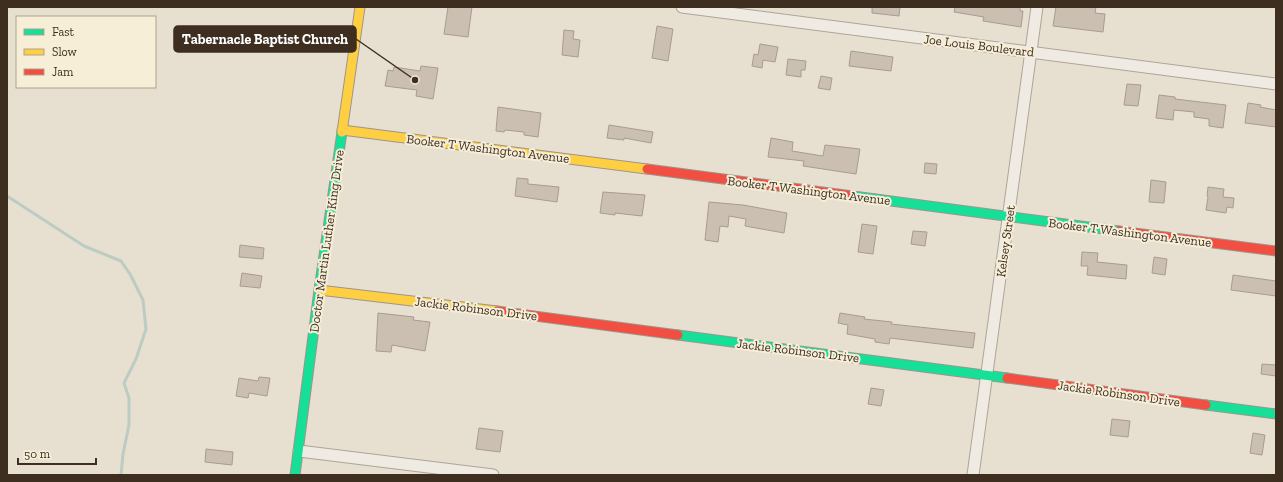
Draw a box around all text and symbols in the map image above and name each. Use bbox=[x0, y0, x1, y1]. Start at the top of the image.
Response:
legend bbox=[16, 16, 156, 88]
text: Fast bbox=[52, 25, 75, 39]
callout: Tabernacle Baptist Church bbox=[174, 26, 356, 52]
text: Tabernacle Baptist Church bbox=[182, 31, 348, 48]
street label: Joe Louis Boulevard bbox=[923, 31, 1035, 60]
text: Slow bbox=[52, 45, 78, 59]
text: Jam bbox=[52, 65, 74, 79]
street label: Booker T Washington Avenue bbox=[406, 131, 570, 166]
street label: Doctor Martin Luther King Drive bbox=[306, 149, 347, 333]
street label: Booker T Washington Avenue bbox=[727, 173, 891, 208]
street label: Kelsey Street bbox=[993, 204, 1018, 278]
street label: Booker T Washington Avenue bbox=[1048, 215, 1212, 250]
street label: Jackie Robinson Drive bbox=[414, 294, 538, 323]
street label: Jackie Robinson Drive bbox=[736, 336, 860, 365]
street label: Jackie Robinson Drive bbox=[1057, 377, 1181, 409]
scale bar bbox=[18, 440, 96, 466]
text: 50 m bbox=[24, 447, 51, 461]

